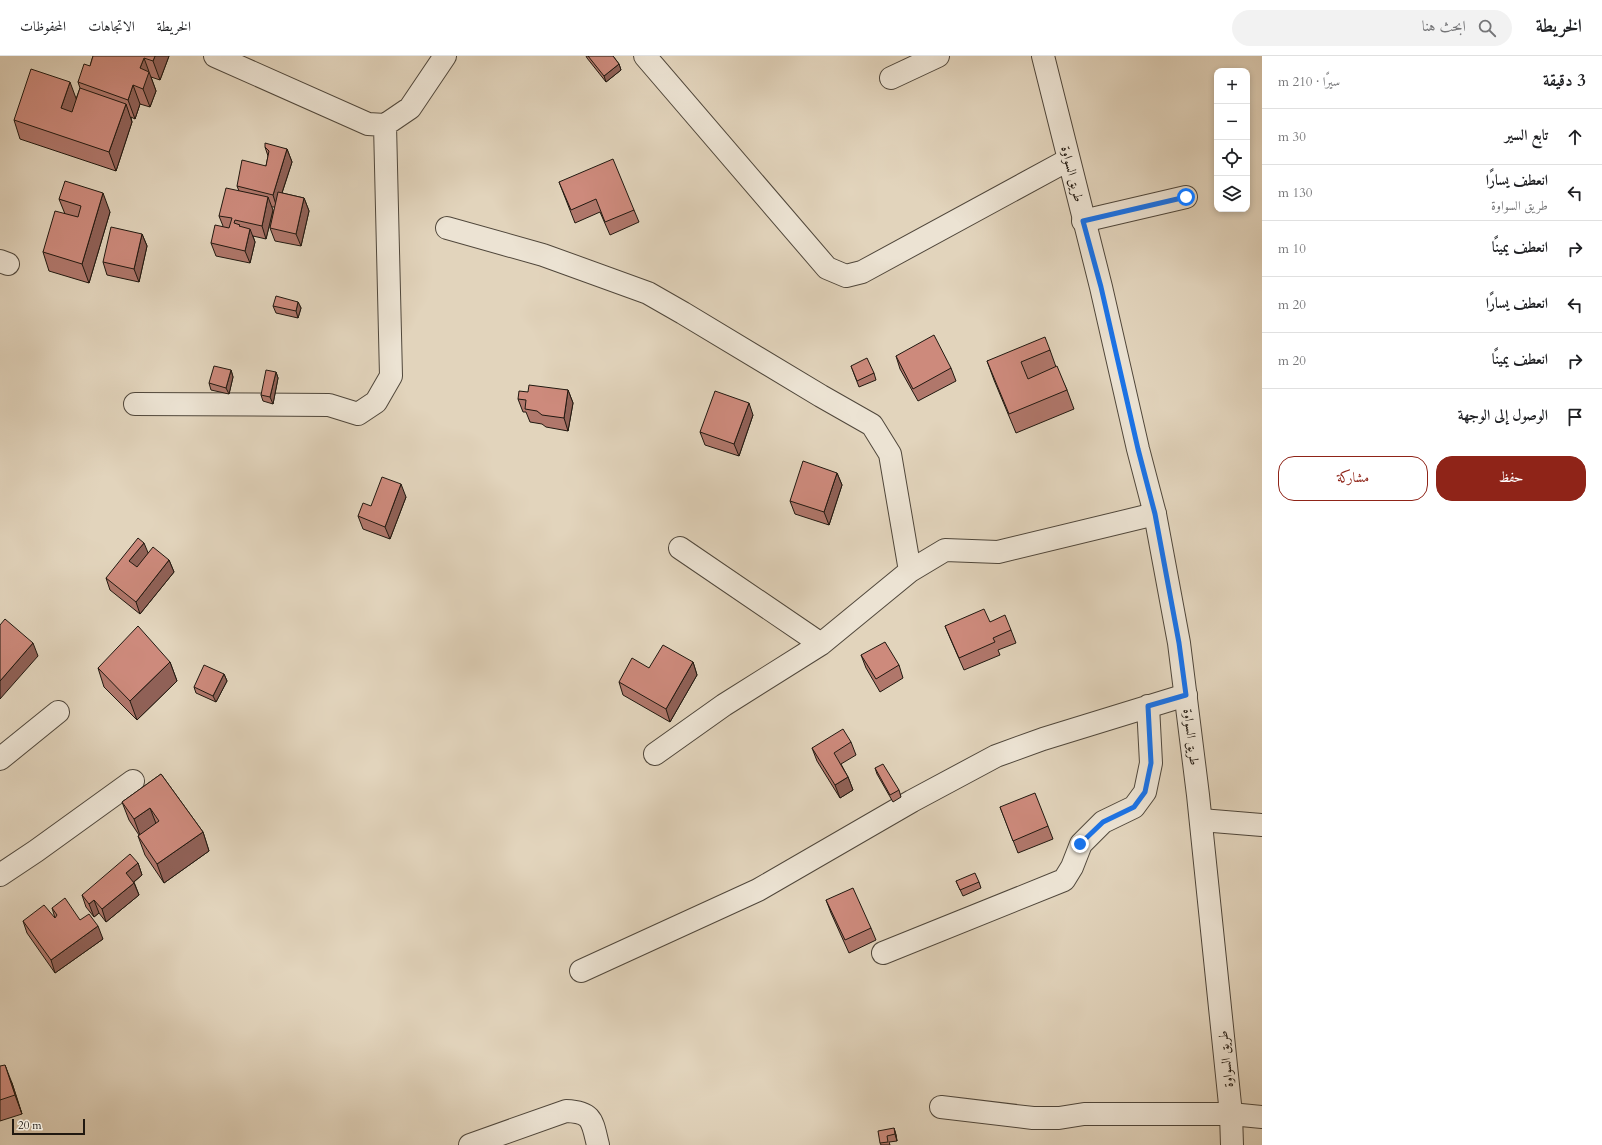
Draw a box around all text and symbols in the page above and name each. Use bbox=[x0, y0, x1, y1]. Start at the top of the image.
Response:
search box bbox=[1232, 10, 1512, 46]
text: الخريطة bbox=[1536, 13, 1582, 39]
text: ابحث هنا bbox=[1422, 16, 1466, 36]
text: المحفوظات bbox=[20, 17, 66, 36]
text: الاتجاهات bbox=[88, 17, 135, 36]
text: الخريطة bbox=[157, 17, 191, 36]
icon: search bbox=[1476, 17, 1498, 39]
map controls bbox=[1214, 68, 1250, 212]
button: + bbox=[1214, 68, 1250, 104]
text: 3 دقيقة bbox=[1543, 69, 1586, 92]
text: سيرًا · 210 m bbox=[1278, 73, 1340, 91]
button: − bbox=[1214, 104, 1250, 140]
text: تابع السير bbox=[1505, 125, 1548, 145]
icon: ahead bbox=[1564, 126, 1586, 148]
text: 30 m bbox=[1278, 128, 1306, 146]
button: locate bbox=[1214, 140, 1250, 176]
street label: طريق السواوة bbox=[1056, 144, 1088, 204]
text: انعطف يسارًا bbox=[1486, 170, 1548, 190]
button: layers bbox=[1214, 176, 1250, 212]
icon: left bbox=[1564, 182, 1586, 204]
text: 130 m bbox=[1278, 184, 1312, 202]
route start bbox=[1177, 188, 1195, 206]
text: طريق السواوة bbox=[1491, 197, 1548, 215]
text: انعطف يمينًا bbox=[1492, 237, 1548, 257]
icon: right bbox=[1564, 238, 1586, 260]
text: 10 m bbox=[1278, 240, 1306, 258]
text: انعطف يسارًا bbox=[1486, 293, 1548, 313]
icon: left bbox=[1564, 294, 1586, 316]
text: 20 m bbox=[1278, 296, 1306, 314]
text: انعطف يمينًا bbox=[1492, 349, 1548, 369]
icon: right bbox=[1564, 350, 1586, 372]
text: 20 m bbox=[1278, 352, 1306, 370]
text: الوصول إلى الوجهة bbox=[1458, 405, 1548, 425]
icon: arrive bbox=[1564, 406, 1586, 428]
button: مشاركة bbox=[1278, 456, 1428, 501]
button: حفظ bbox=[1436, 456, 1586, 501]
street label: طريق السواوة bbox=[1179, 708, 1203, 766]
route end bbox=[1071, 835, 1089, 853]
street label: طريق السواوة bbox=[1214, 1030, 1238, 1088]
scale bar bbox=[12, 1117, 85, 1136]
text: 20 m bbox=[18, 1118, 42, 1133]

